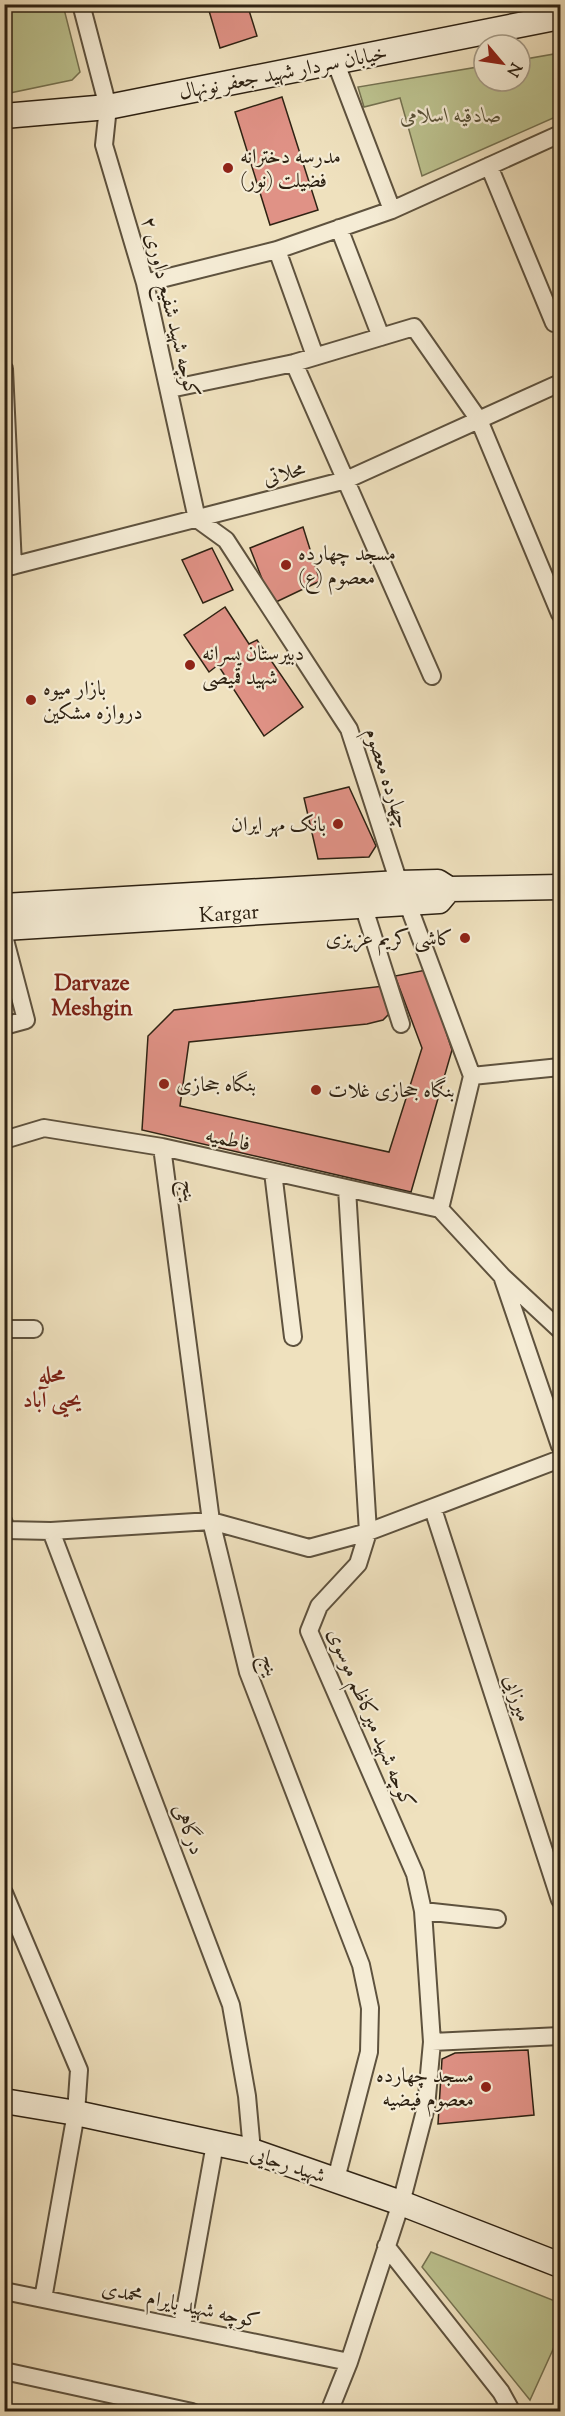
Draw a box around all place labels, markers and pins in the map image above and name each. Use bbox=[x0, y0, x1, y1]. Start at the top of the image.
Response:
place label: مدرسه دخترانه فضیلت (نور) bbox=[240, 143, 341, 197]
marker: مدرسه دخترانه فضیلت (نور) bbox=[221, 161, 235, 175]
place label: مسجد چهارده معصوم (ع) bbox=[298, 540, 396, 595]
marker: مسجد چهارده معصوم (ع) bbox=[279, 558, 293, 572]
place label: دبیرستان پسرانه شهید قمیصی bbox=[202, 640, 304, 694]
marker: دبیرستان پسرانه شهید قمیصی bbox=[183, 658, 197, 672]
place label: بازار میوه دروازه مشکین bbox=[43, 675, 143, 729]
marker: بازار میوه دروازه مشکین bbox=[24, 693, 38, 707]
place label: بانک مهر ایران bbox=[231, 811, 326, 841]
marker: بانک مهر ایران bbox=[331, 817, 345, 831]
place label: کاشی کریم عزیزی bbox=[326, 925, 453, 956]
marker: کاشی کریم عزیزی bbox=[458, 931, 472, 945]
place label: بنگاه جحازی bbox=[176, 1071, 256, 1101]
marker: بنگاه جحازی bbox=[157, 1077, 171, 1091]
place label: بنگاه جحازی غلات bbox=[328, 1077, 455, 1107]
marker: بنگاه جحازی غلات bbox=[309, 1083, 323, 1097]
place label: مسجد چهارده معصوم فیضیه bbox=[376, 2062, 474, 2117]
marker: مسجد چهارده معصوم فیضیه bbox=[479, 2080, 493, 2094]

